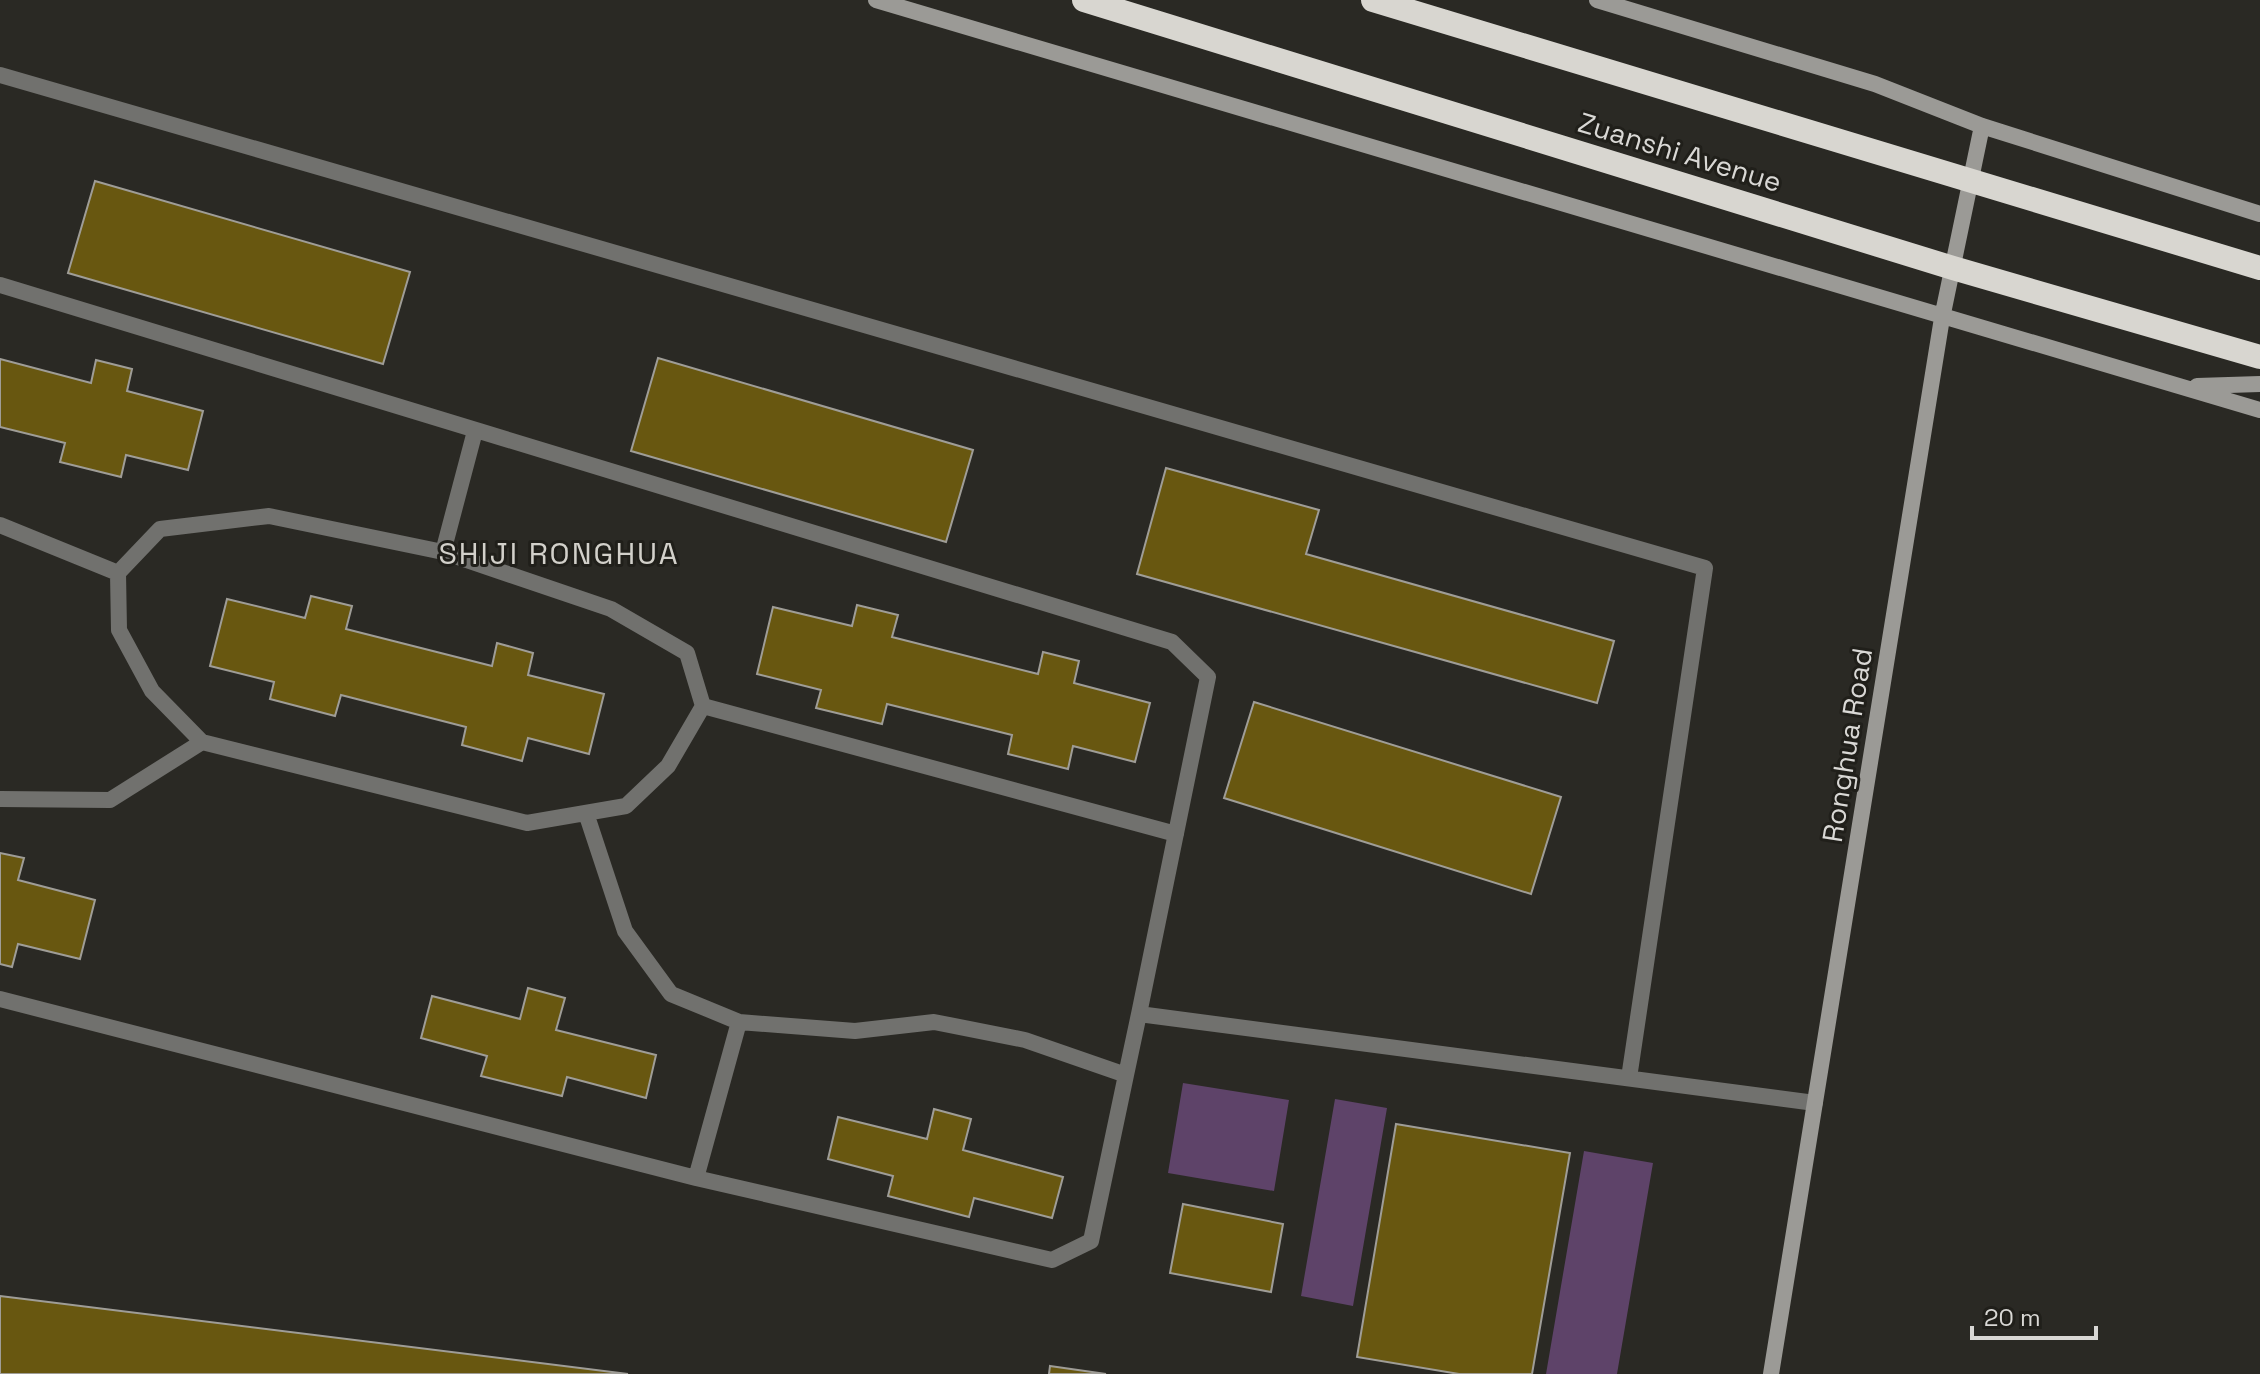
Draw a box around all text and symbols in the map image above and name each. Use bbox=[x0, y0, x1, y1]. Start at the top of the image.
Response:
street label: Zuanshi Avenue bbox=[1574, 104, 1786, 200]
district label: SHIJI RONGHUA bbox=[438, 534, 680, 573]
street label: Ronghua Road bbox=[1814, 645, 1880, 845]
scale bar bbox=[1972, 1290, 2096, 1340]
text: 20 m bbox=[1984, 1302, 2041, 1333]

